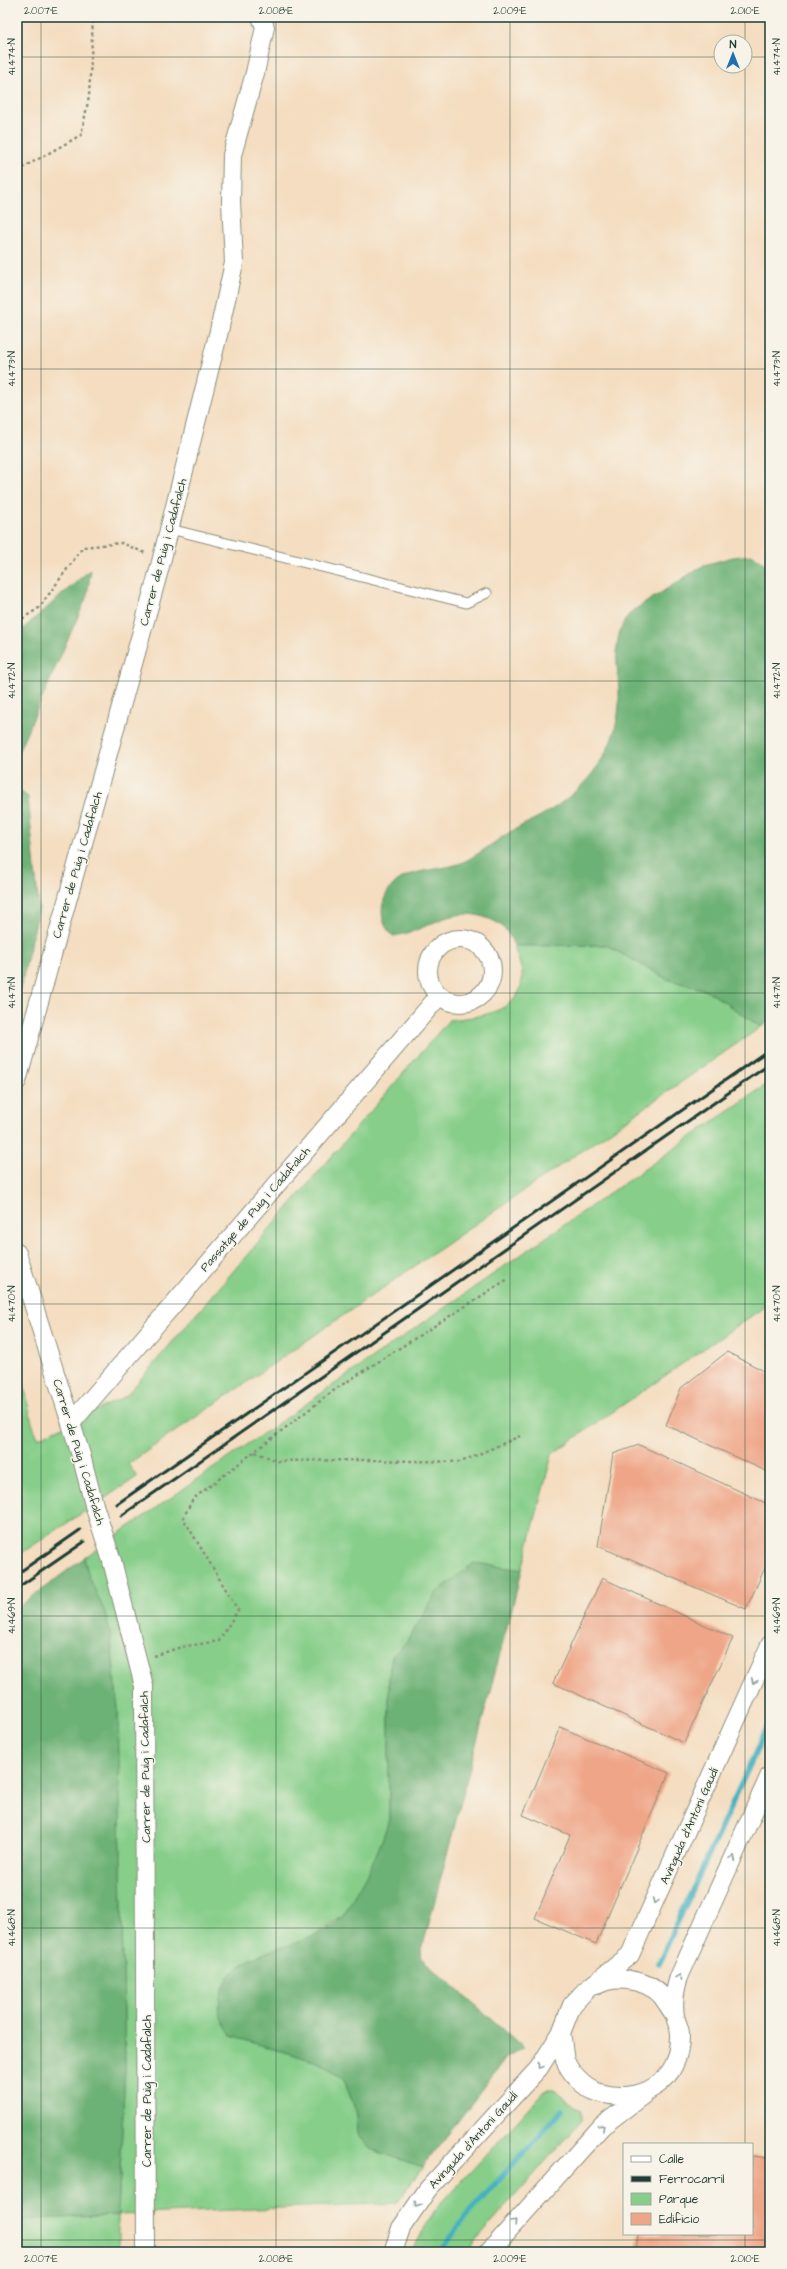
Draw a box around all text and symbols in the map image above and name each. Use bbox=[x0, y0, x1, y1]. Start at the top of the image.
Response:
text: 2.007°E bbox=[24, 4, 58, 18]
text: 2.008°E bbox=[259, 4, 293, 18]
text: 2.009°E bbox=[493, 4, 527, 18]
text: 2.010°E bbox=[730, 4, 760, 18]
north arrow bbox=[713, 34, 753, 74]
text: N bbox=[730, 37, 737, 52]
text: 41.474°N bbox=[5, 38, 19, 76]
text: 41.474°N bbox=[770, 38, 784, 76]
text: 41.473°N bbox=[5, 351, 19, 387]
text: 41.473°N bbox=[770, 351, 784, 387]
street label: Carrer de Puig i Cadafalch bbox=[136, 477, 192, 628]
text: 41.472°N bbox=[5, 663, 19, 699]
text: 41.472°N bbox=[770, 663, 784, 699]
street label: Carrer de Puig i Cadafalch bbox=[48, 790, 108, 941]
text: 41.471°N bbox=[5, 977, 19, 1009]
text: 41.471°N bbox=[770, 977, 784, 1009]
street label: Passatge de Puig i Cadafalch bbox=[196, 1143, 315, 1276]
text: 41.470°N bbox=[5, 1285, 19, 1323]
text: 41.470°N bbox=[770, 1285, 784, 1323]
street label: Carrer de Puig i Cadafalch bbox=[47, 1377, 109, 1528]
text: 41.469°N bbox=[5, 1598, 19, 1634]
text: 41.469°N bbox=[770, 1598, 784, 1634]
one-way arrow bbox=[751, 1676, 759, 1684]
street label: Carrer de Puig i Cadafalch bbox=[136, 1691, 156, 1843]
street label: Avinguda d'Antoni Gaudí bbox=[656, 1765, 724, 1887]
one-way arrow bbox=[728, 1855, 736, 1862]
one-way arrow bbox=[651, 1898, 659, 1905]
text: 41.468°N bbox=[5, 1909, 19, 1947]
text: 41.468°N bbox=[770, 1909, 784, 1947]
one-way arrow bbox=[675, 1973, 683, 1980]
street label: Carrer de Puig i Cadafalch bbox=[139, 2015, 157, 2167]
one-way arrow bbox=[538, 2061, 545, 2068]
street label: Avinguda d'Antoni Gaudí bbox=[425, 2088, 523, 2193]
one-way arrow bbox=[597, 2124, 605, 2132]
legend bbox=[623, 2143, 753, 2235]
text: Calle bbox=[659, 2151, 684, 2168]
text: Ferrocarril bbox=[659, 2171, 725, 2188]
text: Parque bbox=[659, 2191, 699, 2208]
one-way arrow bbox=[414, 2201, 422, 2208]
text: Edificio bbox=[659, 2211, 699, 2228]
one-way arrow bbox=[509, 2219, 517, 2227]
text: 2.007°E bbox=[24, 2252, 58, 2266]
text: 2.008°E bbox=[259, 2252, 293, 2266]
text: 2.009°E bbox=[493, 2252, 527, 2266]
text: 2.010°E bbox=[730, 2252, 760, 2266]

